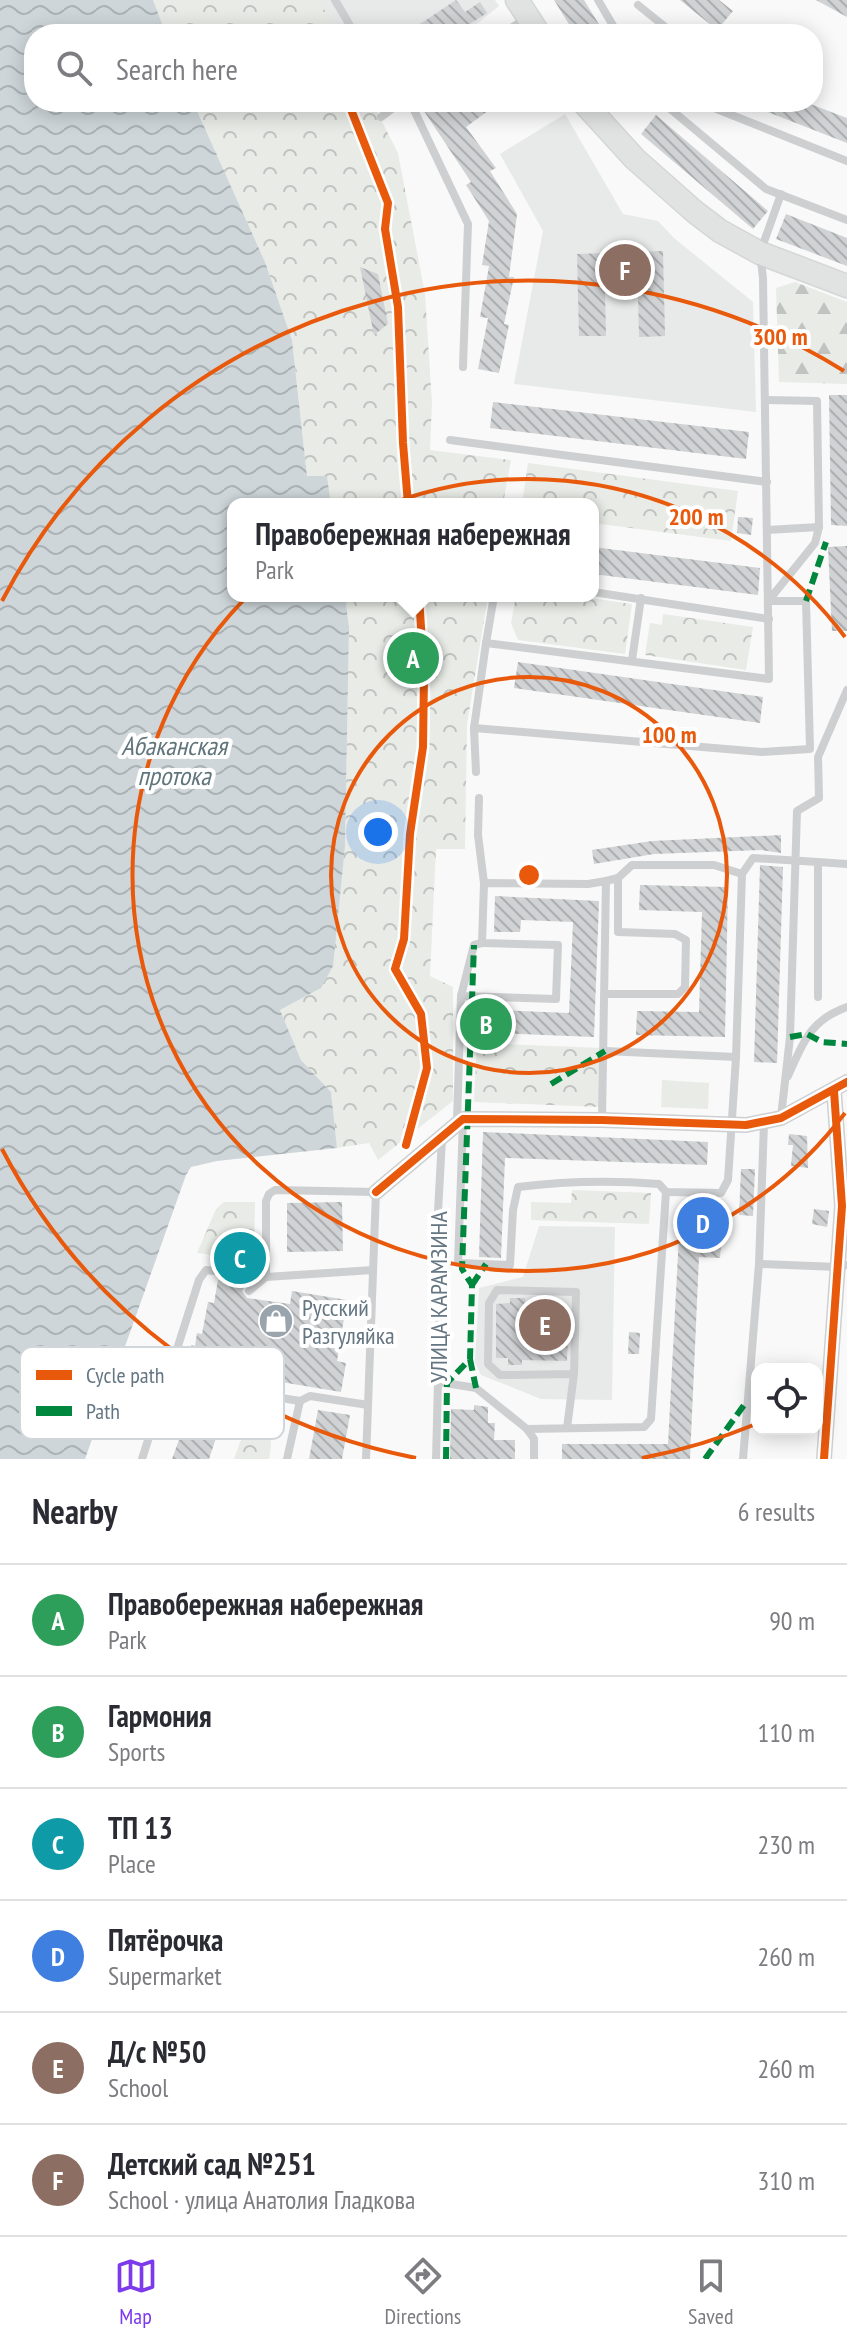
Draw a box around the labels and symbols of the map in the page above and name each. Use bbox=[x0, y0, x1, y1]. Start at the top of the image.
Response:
pin: F bbox=[599, 240, 651, 300]
text: 300 m bbox=[752, 321, 808, 352]
text: 200 m bbox=[668, 501, 724, 532]
pin: A bbox=[387, 628, 439, 688]
text: 100 m bbox=[641, 719, 697, 750]
water label: Абаканская протока bbox=[121, 729, 229, 792]
your location bbox=[358, 812, 398, 852]
centre of rings bbox=[515, 861, 543, 889]
pin: B bbox=[460, 994, 512, 1054]
pin: D bbox=[677, 1193, 729, 1253]
street label: УЛИЦА КАРАМЗИНА bbox=[423, 1211, 454, 1383]
pin: C bbox=[214, 1228, 266, 1288]
place label: Русский Разгуляйка bbox=[302, 1292, 395, 1351]
pin: E bbox=[519, 1295, 571, 1355]
shop icon: Русский Разгуляйка bbox=[257, 1302, 295, 1340]
legend bbox=[20, 1347, 284, 1439]
text: Cycle path bbox=[86, 1361, 164, 1389]
text: Path bbox=[86, 1397, 120, 1425]

